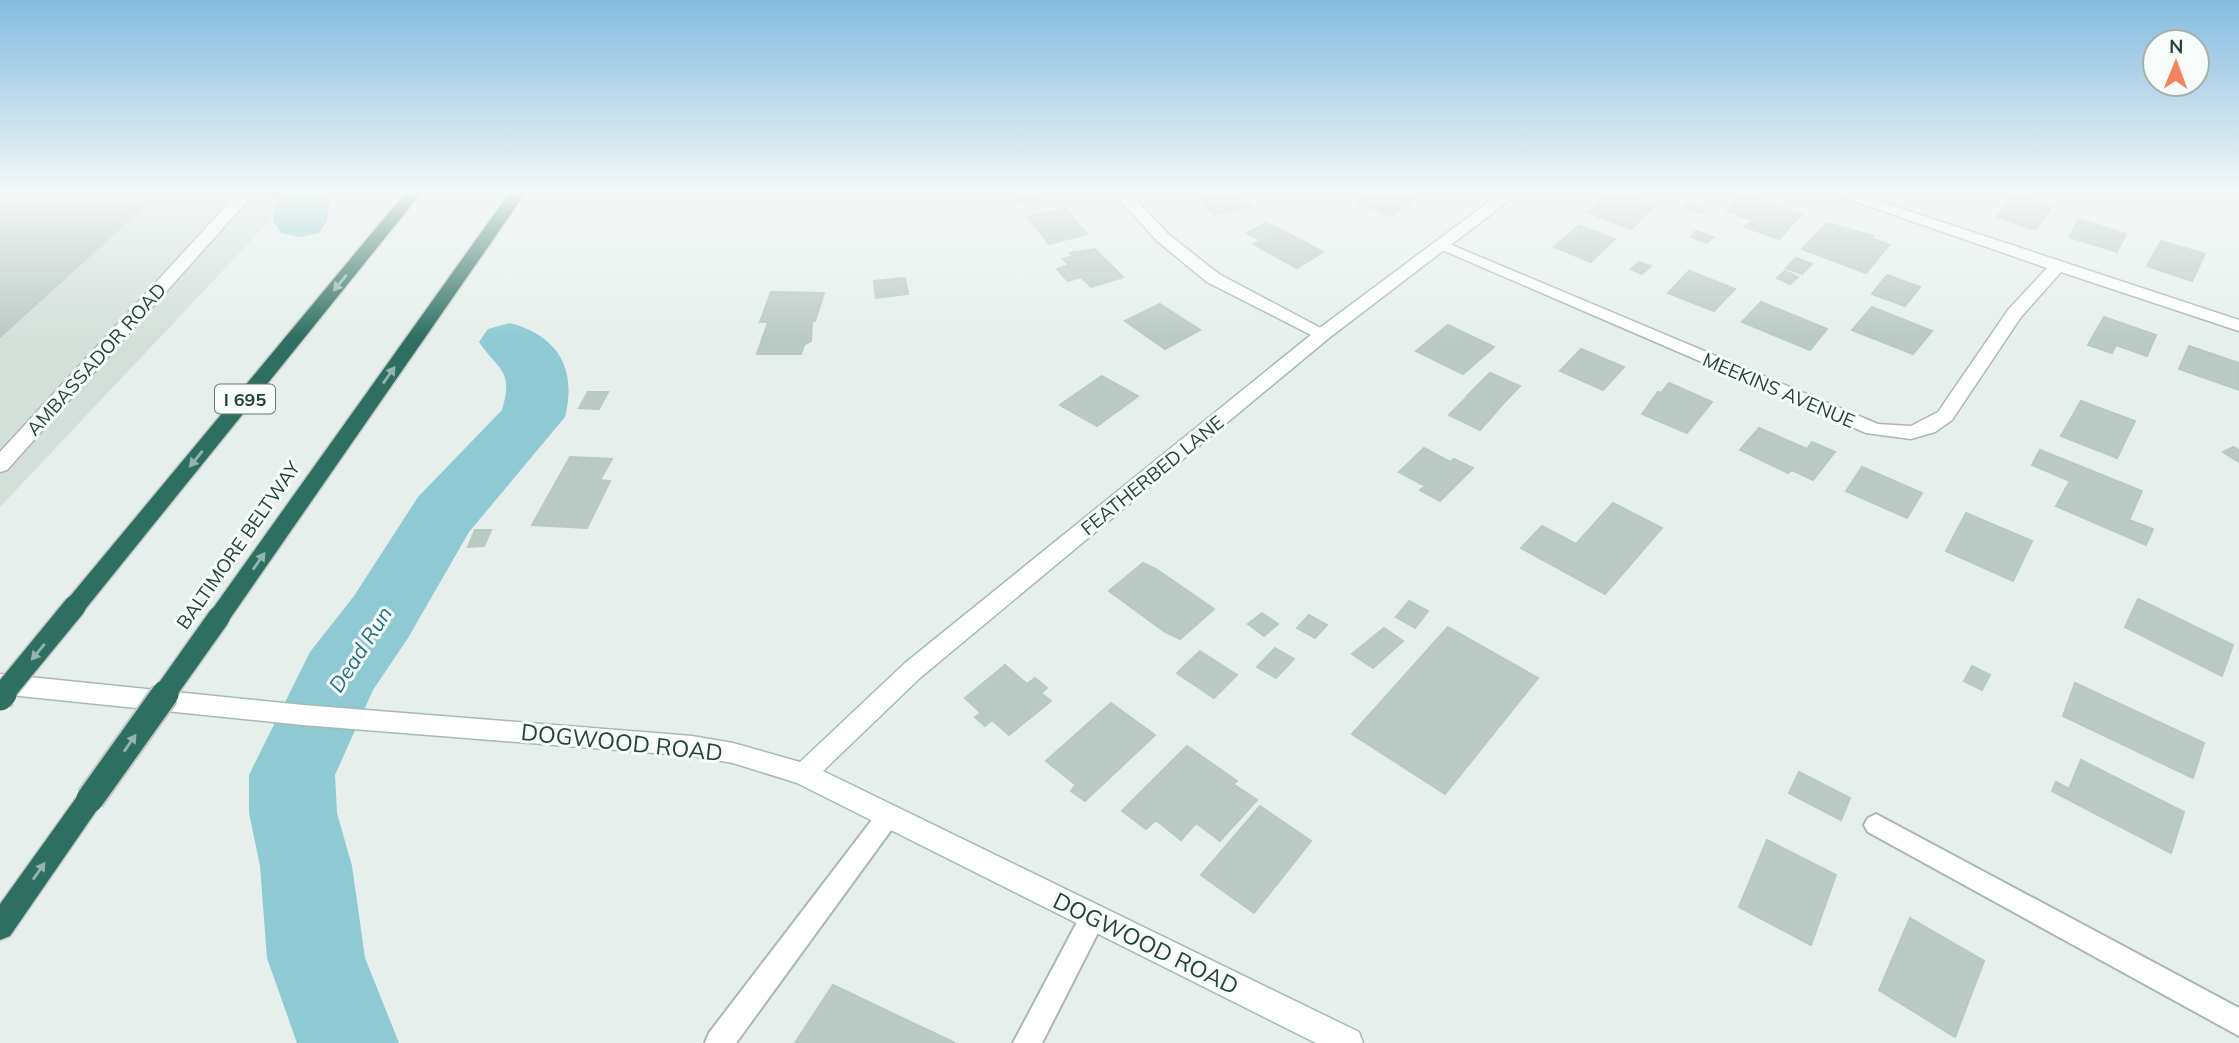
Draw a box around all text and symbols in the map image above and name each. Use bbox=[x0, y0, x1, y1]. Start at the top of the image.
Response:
north arrow bbox=[2141, 28, 2211, 98]
text: N bbox=[2169, 34, 2184, 58]
one-way arrow bbox=[333, 274, 348, 291]
street label: AMBASSADOR ROAD bbox=[21, 278, 171, 440]
street label: MEEKINS AVENUE bbox=[1699, 347, 1859, 433]
one-way arrow bbox=[382, 366, 396, 384]
road number: I 695 bbox=[215, 384, 275, 414]
street label: FEATHERBED LANE bbox=[1076, 410, 1228, 540]
one-way arrow bbox=[189, 450, 204, 467]
street label: BALTIMORE BELTWAY bbox=[171, 456, 305, 634]
one-way arrow bbox=[251, 552, 265, 570]
water label: Dead Run bbox=[323, 601, 397, 697]
one-way arrow bbox=[31, 643, 46, 660]
street label: DOGWOOD ROAD bbox=[520, 717, 724, 767]
one-way arrow bbox=[122, 734, 136, 752]
one-way arrow bbox=[32, 862, 46, 880]
street label: DOGWOOD ROAD bbox=[1049, 886, 1243, 1000]

